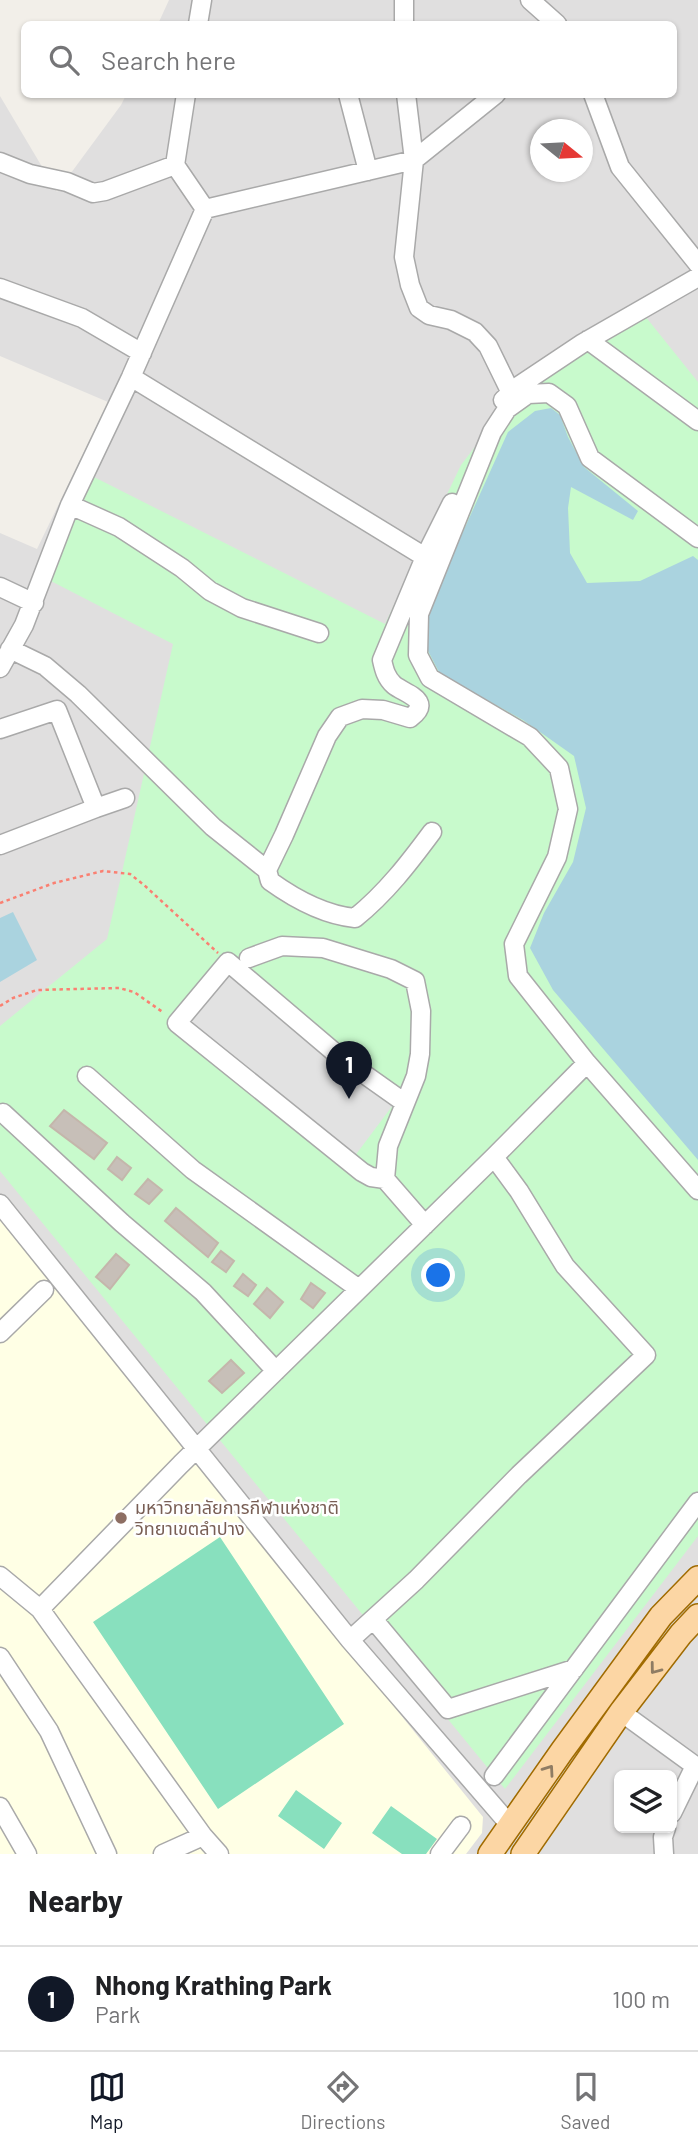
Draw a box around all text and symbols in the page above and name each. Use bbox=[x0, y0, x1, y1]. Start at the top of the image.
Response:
search box bbox=[21, 21, 677, 98]
icon: search bbox=[45, 41, 83, 79]
text: Search here bbox=[101, 44, 236, 75]
north arrow bbox=[530, 119, 593, 182]
pin: 1 bbox=[326, 1041, 372, 1099]
your location bbox=[421, 1258, 455, 1292]
place label: มหาวิทยาลัยการกีฬาแห่งชาติ วิทยาเขตลำปาง bbox=[134, 1496, 339, 1539]
marker: มหาวิทยาลัยการกีฬาแห่งชาติ วิทยาเขตลำปาง bbox=[113, 1510, 129, 1526]
one-way arrow bbox=[650, 1661, 663, 1673]
one-way arrow bbox=[541, 1765, 553, 1778]
map controls bbox=[614, 1770, 677, 1833]
button: layers bbox=[614, 1770, 677, 1833]
text: Nearby bbox=[28, 1882, 123, 1918]
text: Nhong Krathing Park bbox=[95, 1969, 332, 2000]
text: 1 bbox=[47, 1985, 55, 2013]
text: 100 m bbox=[612, 1985, 670, 2013]
text: Park bbox=[95, 2000, 140, 2028]
tab: Map bbox=[88, 2068, 126, 2133]
tab: Directions bbox=[301, 2068, 386, 2133]
tab: Saved bbox=[561, 2068, 610, 2133]

